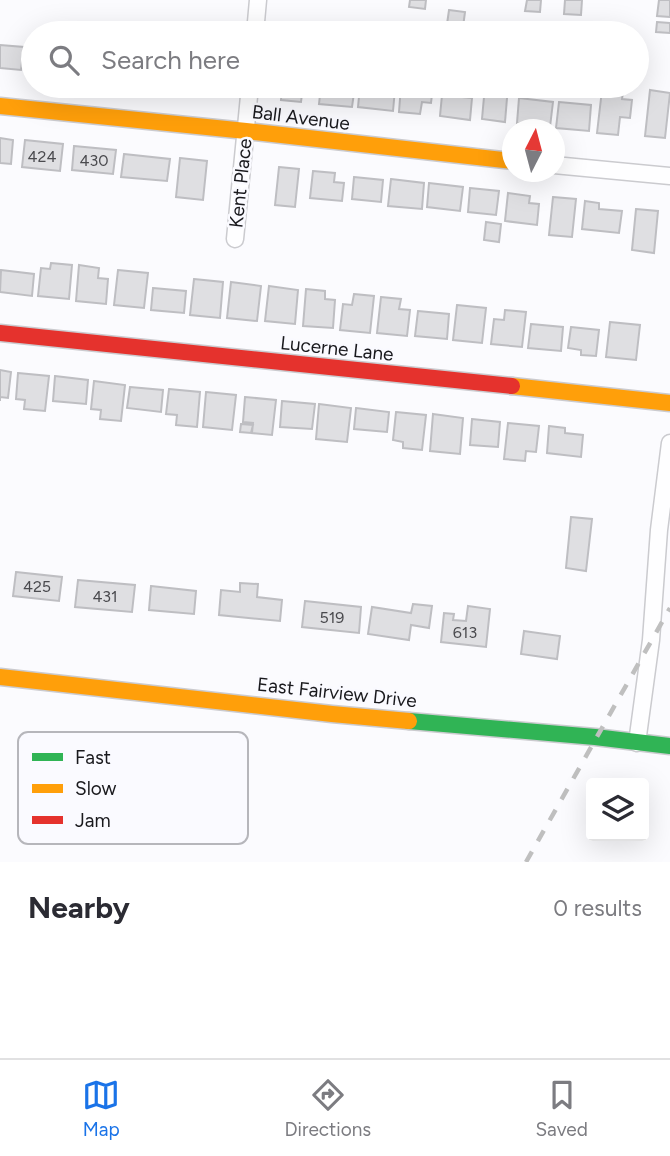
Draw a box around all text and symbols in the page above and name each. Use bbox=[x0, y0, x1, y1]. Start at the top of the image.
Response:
search box bbox=[21, 21, 649, 98]
icon: search bbox=[45, 41, 83, 79]
text: Search here bbox=[101, 44, 240, 76]
street label: Ball Avenue bbox=[251, 100, 351, 135]
north arrow bbox=[502, 119, 565, 182]
street label: Kent Place bbox=[224, 137, 257, 229]
house number: 424 bbox=[28, 147, 56, 166]
house number: 430 bbox=[80, 151, 108, 170]
street label: Lucerne Lane bbox=[279, 331, 395, 366]
house number: 425 bbox=[23, 577, 51, 596]
house number: 431 bbox=[92, 587, 118, 606]
house number: 519 bbox=[320, 608, 344, 627]
house number: 613 bbox=[453, 623, 477, 642]
street label: East Fairview Drive bbox=[256, 673, 418, 712]
legend bbox=[18, 732, 248, 844]
text: Fast bbox=[75, 746, 111, 769]
text: Slow bbox=[75, 777, 117, 800]
map controls bbox=[586, 778, 649, 841]
button: layers bbox=[586, 778, 649, 841]
text: Jam bbox=[75, 809, 111, 832]
text: Nearby bbox=[28, 889, 130, 926]
text: 0 results bbox=[553, 894, 642, 922]
tab: Map bbox=[82, 1076, 120, 1141]
tab: Directions bbox=[284, 1076, 371, 1141]
tab: Saved bbox=[535, 1076, 588, 1141]

